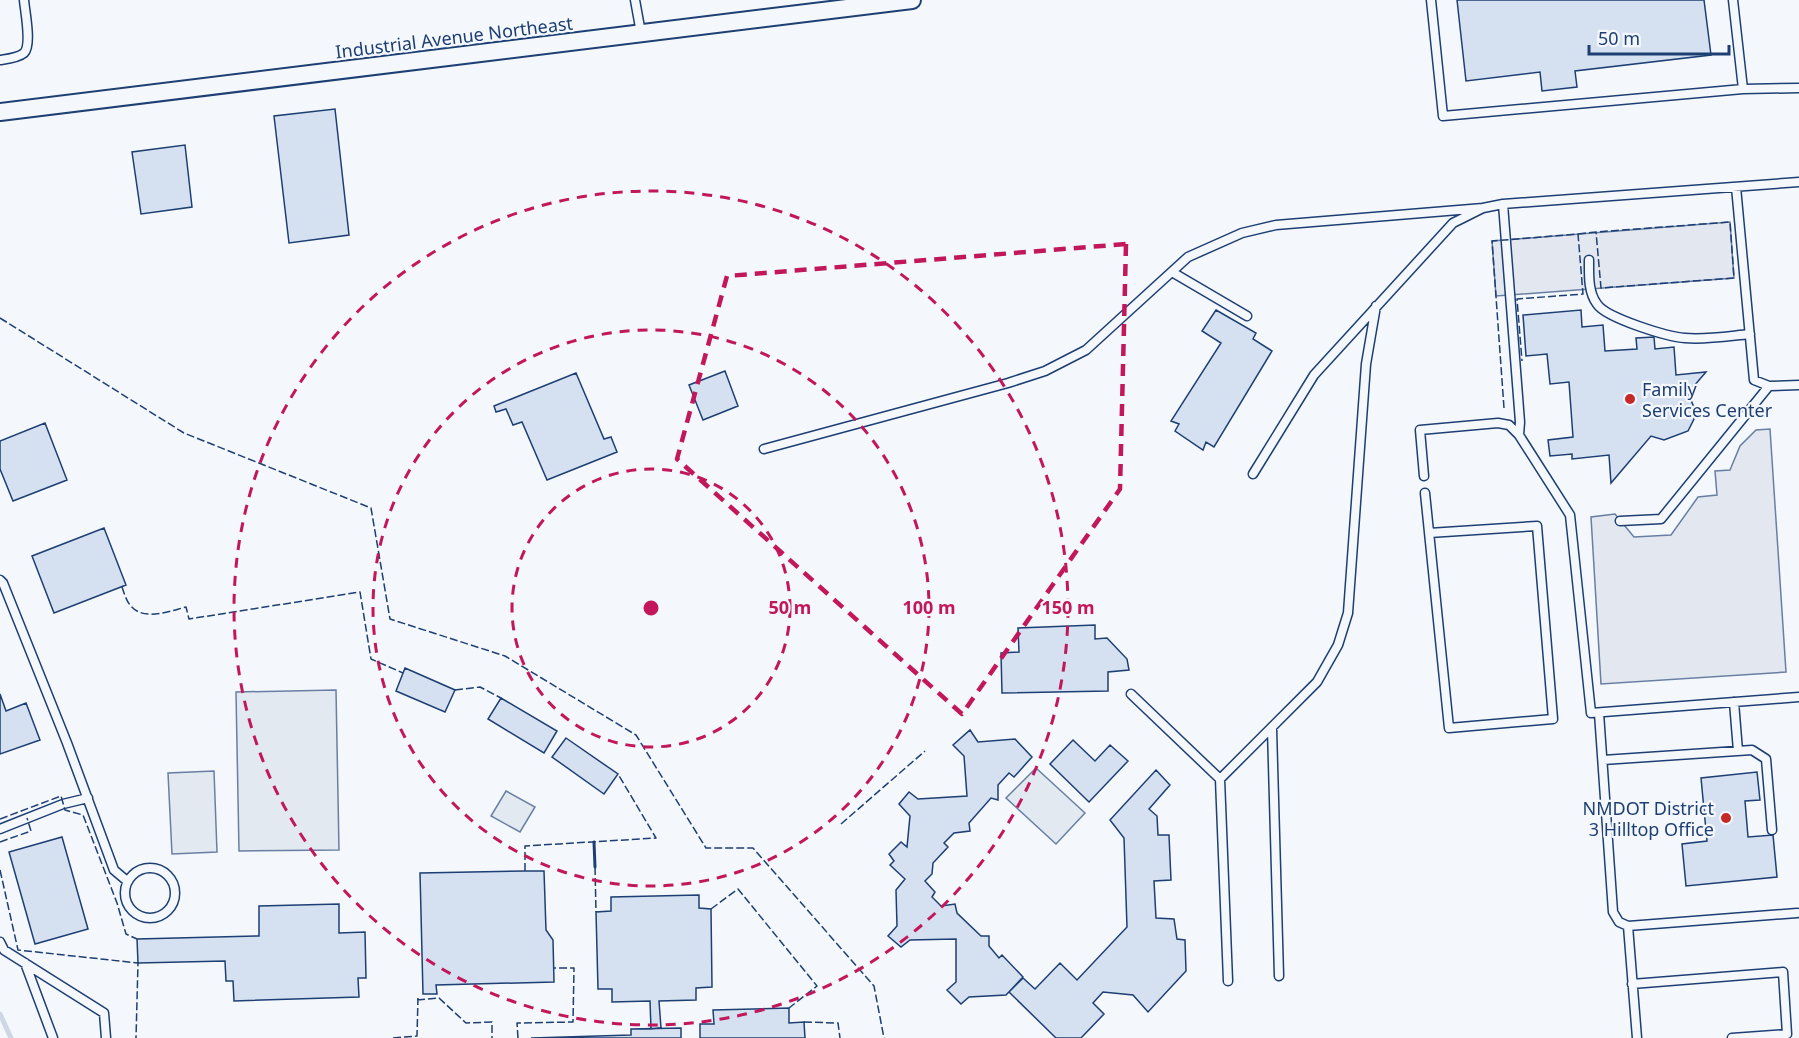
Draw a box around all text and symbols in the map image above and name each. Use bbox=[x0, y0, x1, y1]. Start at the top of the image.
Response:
street label: Industrial Avenue Northeast bbox=[334, 10, 575, 63]
scale bar bbox=[1589, 18, 1728, 56]
text: 50 m bbox=[1598, 26, 1640, 50]
place label: Family Services Center bbox=[1642, 377, 1773, 422]
marker: Family Services Center bbox=[1623, 392, 1637, 406]
text: 50 m bbox=[769, 595, 811, 619]
text: 100 m bbox=[902, 595, 956, 619]
text: 150 m bbox=[1041, 595, 1095, 619]
centre of rings bbox=[641, 598, 661, 618]
place label: NMDOT District 3 Hilltop Office bbox=[1583, 796, 1714, 841]
marker: NMDOT District 3 Hilltop Office bbox=[1719, 811, 1733, 825]

